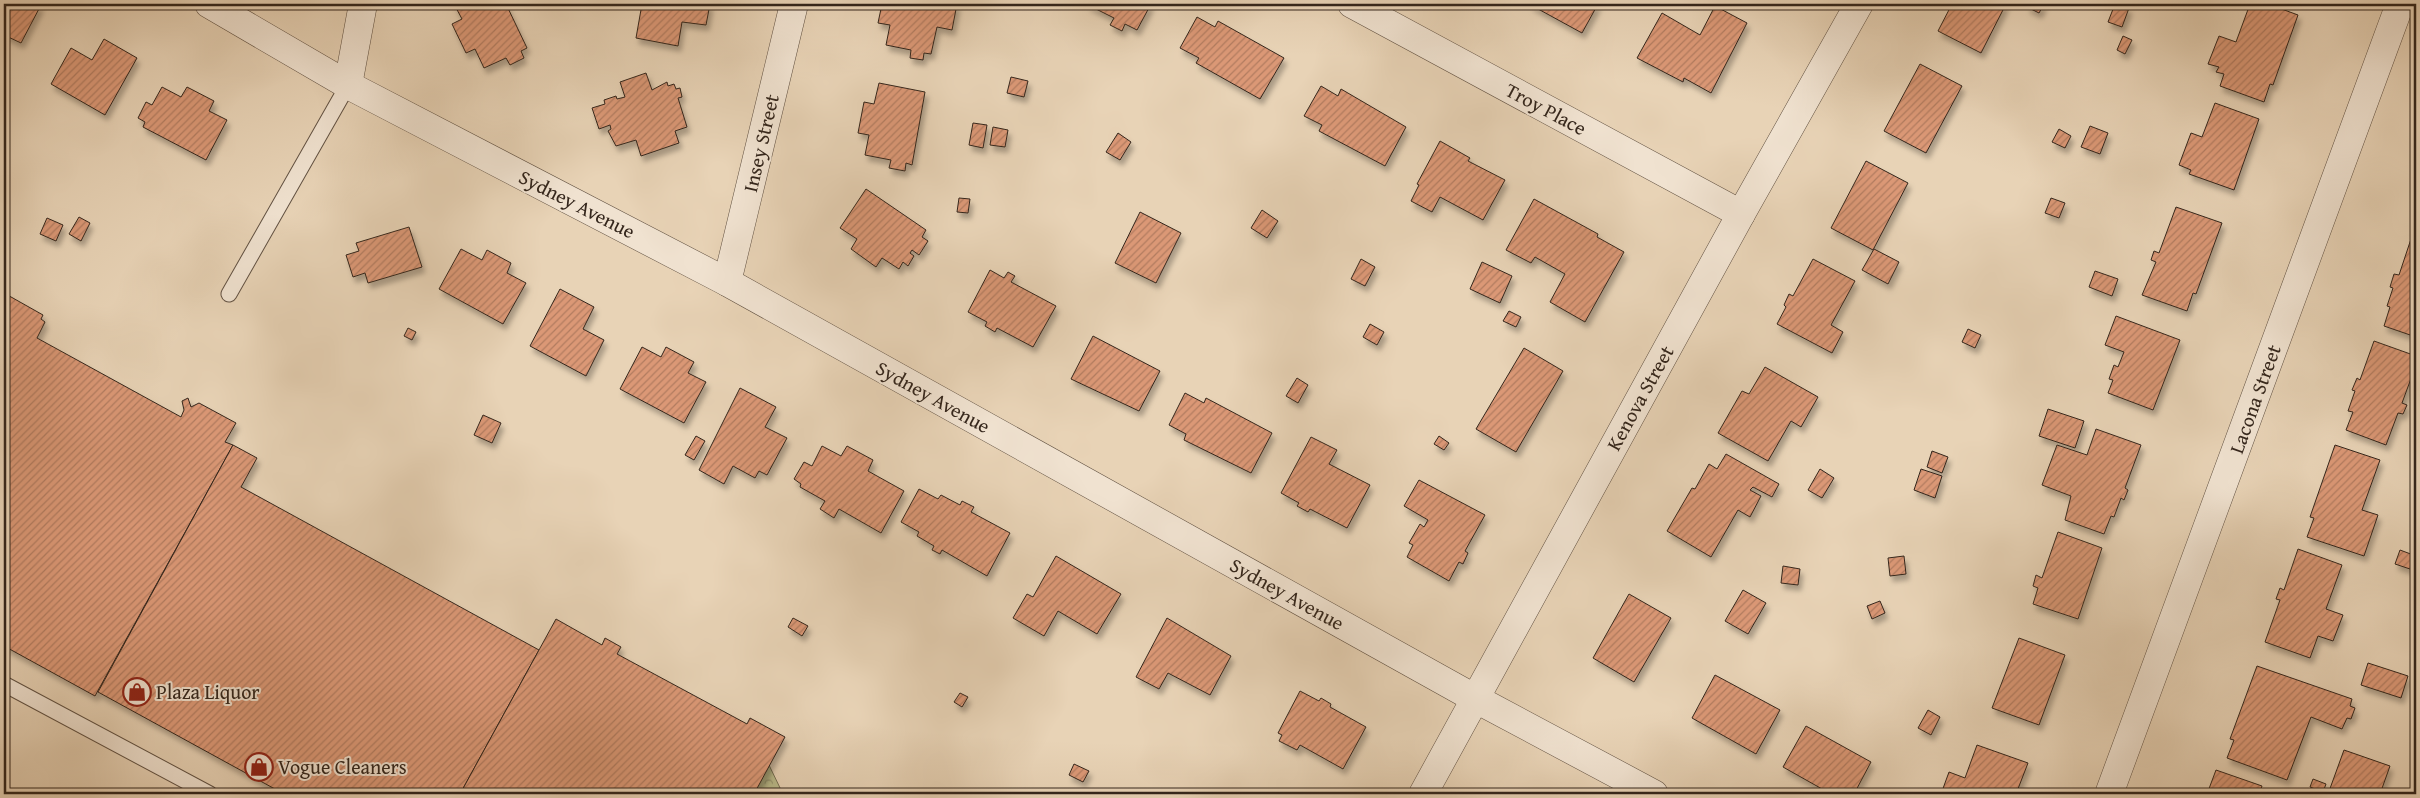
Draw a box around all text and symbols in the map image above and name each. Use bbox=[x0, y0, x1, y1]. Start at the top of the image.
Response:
street label: Troy Place bbox=[1501, 75, 1592, 142]
street label: Insey Street bbox=[735, 91, 786, 195]
street label: Sydney Avenue bbox=[514, 162, 640, 245]
street label: Kenova Street bbox=[1599, 340, 1680, 456]
street label: Lacona Street bbox=[2221, 340, 2288, 457]
street label: Sydney Avenue bbox=[871, 353, 996, 440]
street label: Sydney Avenue bbox=[1225, 550, 1350, 637]
shop icon: Plaza Liquor bbox=[122, 677, 152, 707]
place label: Plaza Liquor bbox=[156, 677, 260, 706]
shop icon: Vogue Cleaners bbox=[244, 752, 274, 782]
place label: Vogue Cleaners bbox=[278, 752, 407, 781]

